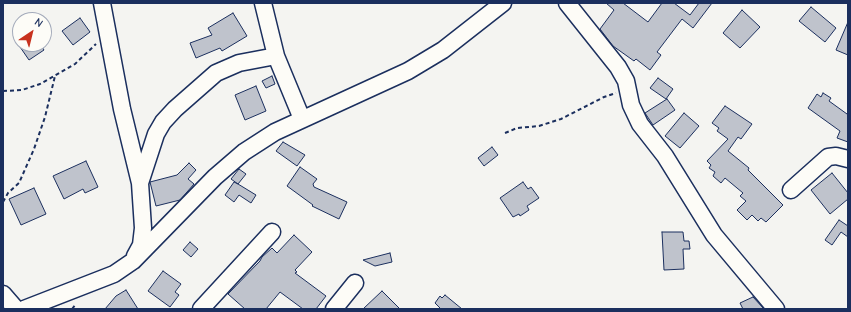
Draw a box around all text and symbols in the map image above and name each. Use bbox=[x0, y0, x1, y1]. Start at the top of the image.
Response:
north arrow bbox=[12, 12, 52, 52]
text: N bbox=[32, 15, 45, 30]

